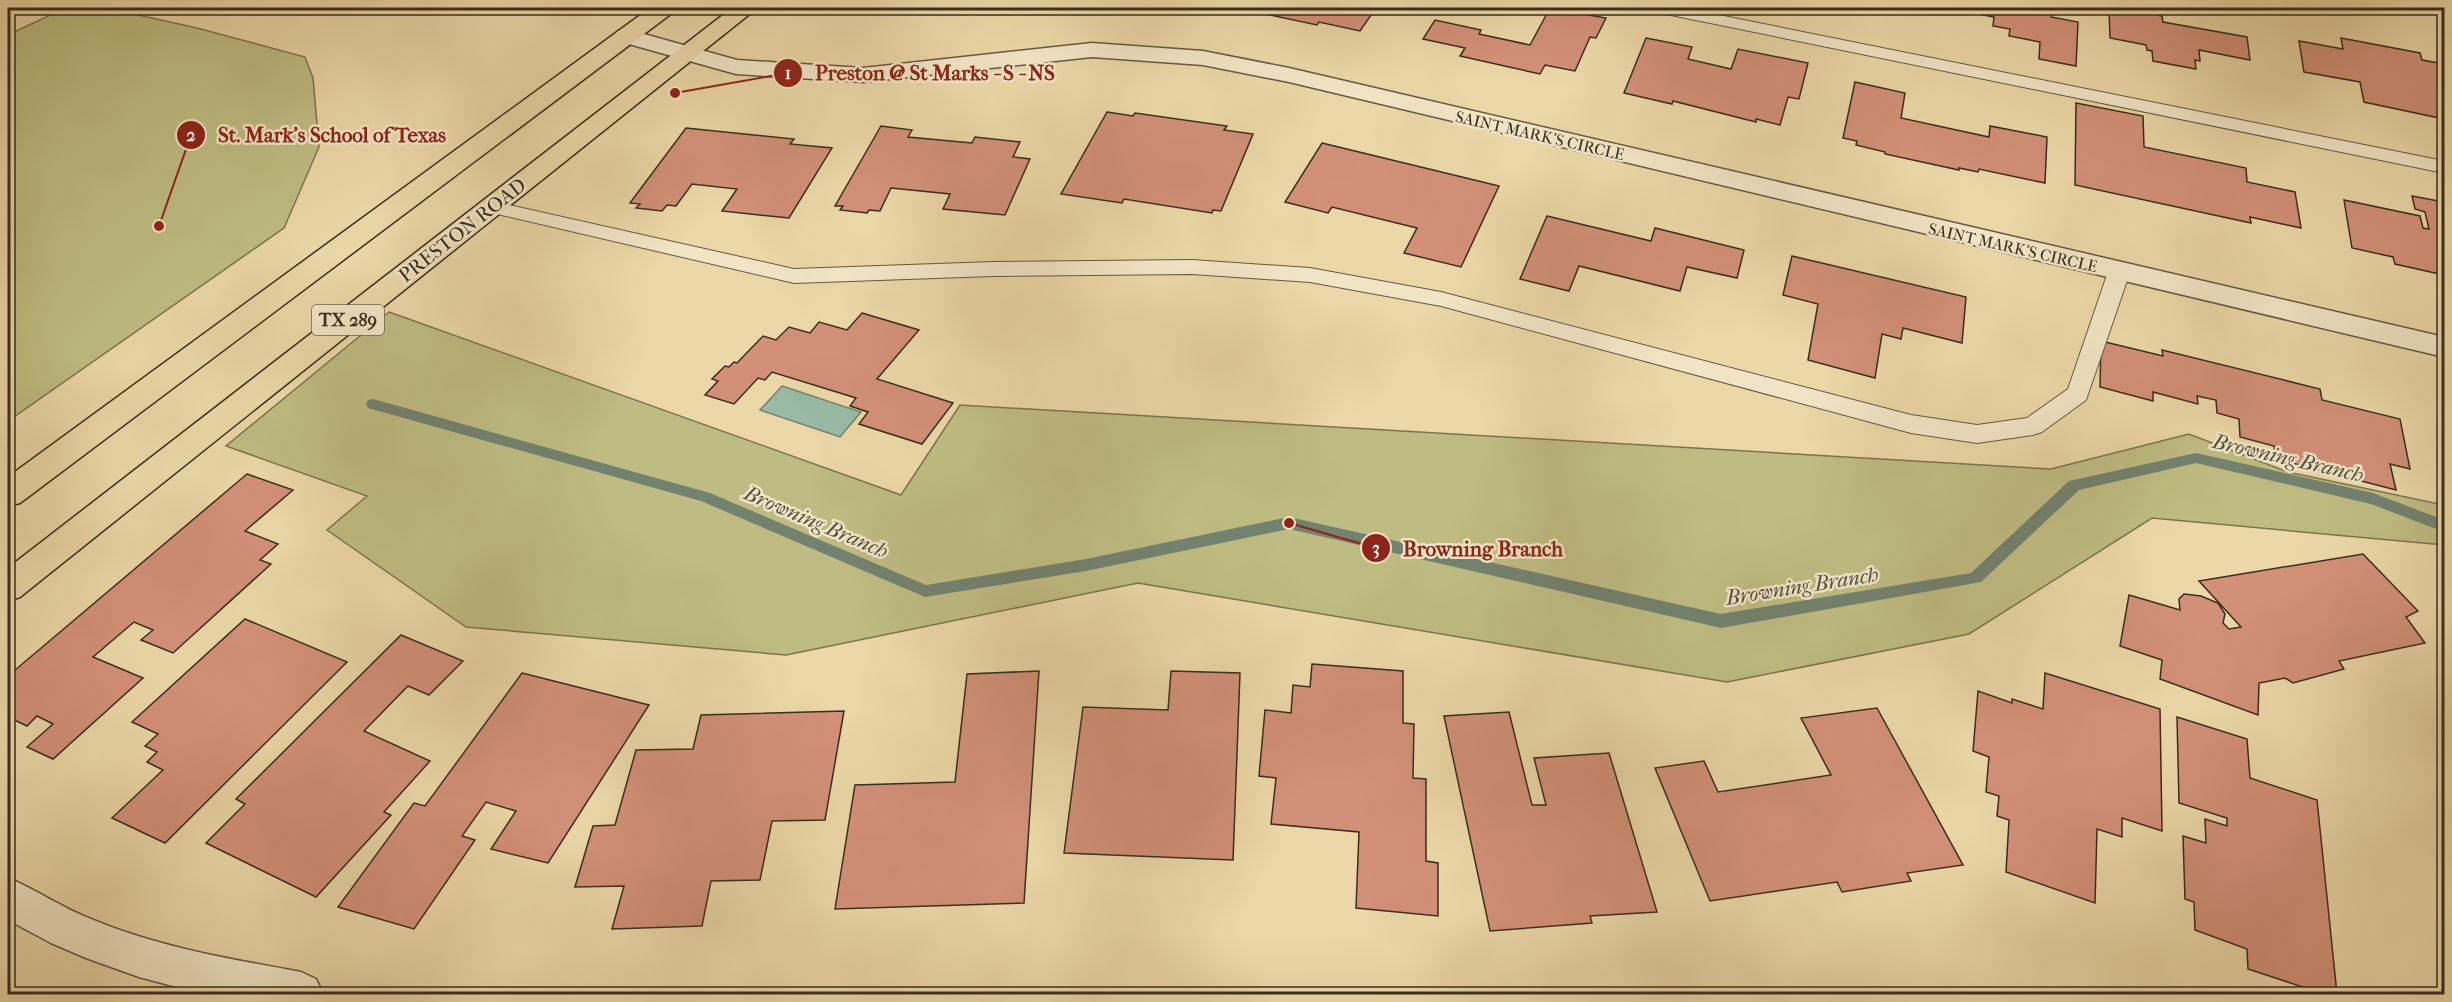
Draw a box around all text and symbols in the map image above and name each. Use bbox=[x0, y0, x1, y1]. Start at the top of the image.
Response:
callout: Preston @ St Marks - S - NS bbox=[773, 53, 1067, 92]
text: Preston @ St Marks - S - NS bbox=[815, 61, 1055, 85]
text: 1 bbox=[785, 63, 791, 84]
street label: SAINT MARK'S CIRCLE bbox=[1454, 107, 1626, 164]
callout: St. Mark's School of Texas bbox=[176, 115, 458, 154]
text: St. Mark's School of Texas bbox=[218, 123, 446, 147]
text: 2 bbox=[186, 125, 196, 146]
street label: PRESTON ROAD bbox=[394, 174, 531, 287]
street label: SAINT MARK'S CIRCLE bbox=[1927, 219, 2099, 276]
road number: TX 289 bbox=[312, 305, 384, 335]
water label: Browning Branch bbox=[2209, 429, 2366, 487]
water label: Browning Branch bbox=[740, 480, 892, 563]
callout: Browning Branch bbox=[1361, 529, 1575, 568]
text: Browning Branch bbox=[1403, 537, 1563, 561]
text: 3 bbox=[1372, 538, 1380, 559]
water label: Browning Branch bbox=[1723, 562, 1880, 610]

